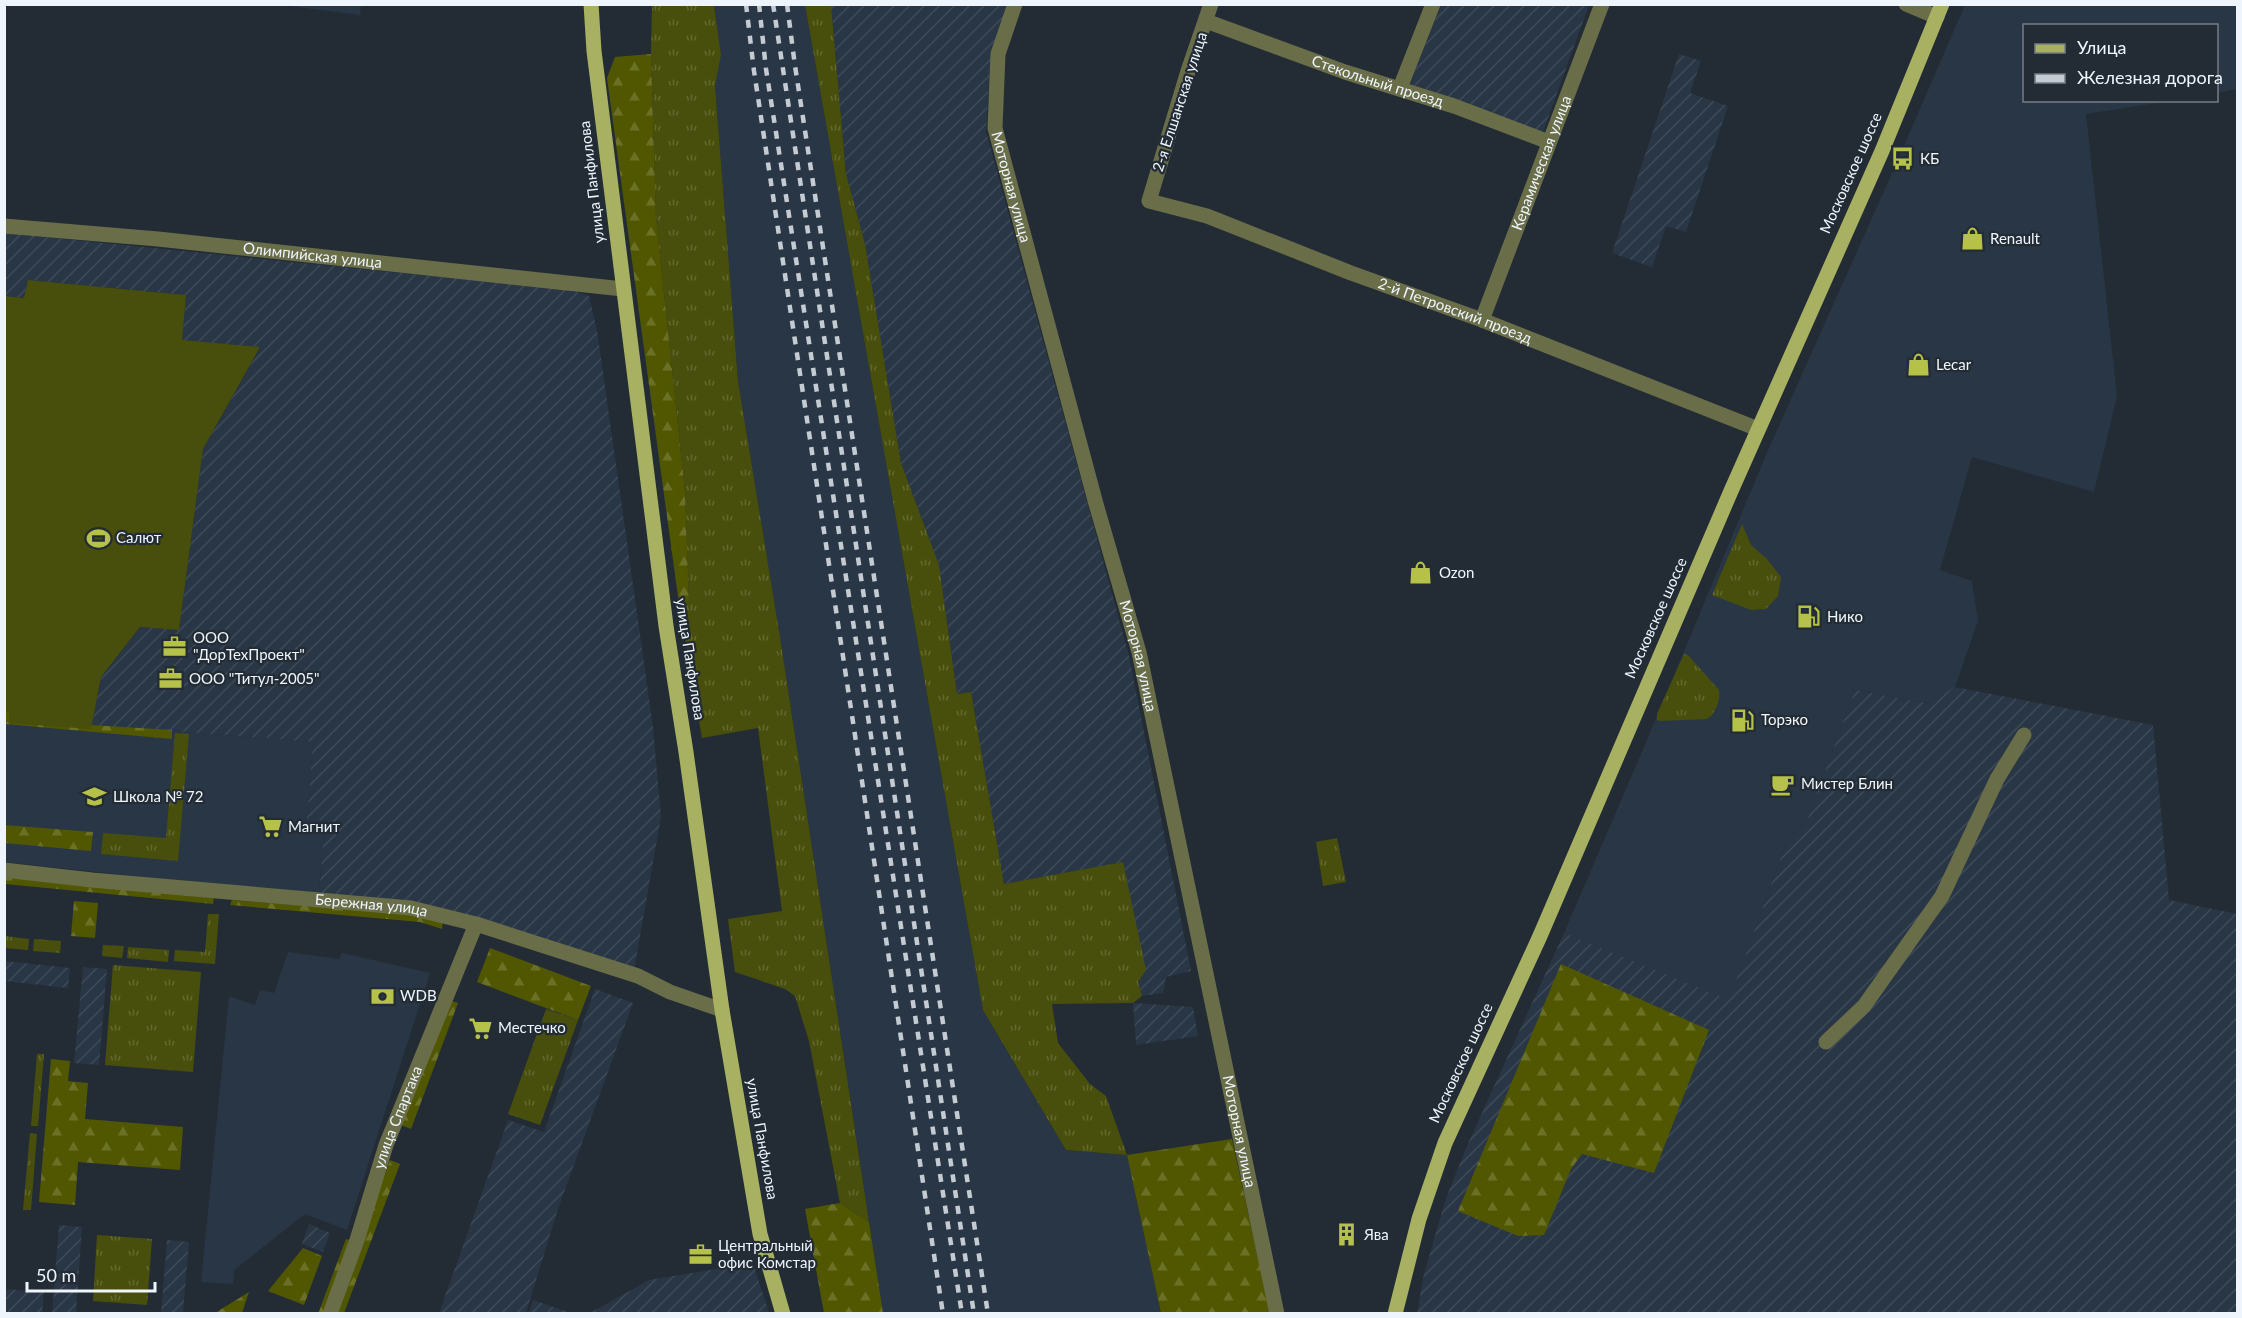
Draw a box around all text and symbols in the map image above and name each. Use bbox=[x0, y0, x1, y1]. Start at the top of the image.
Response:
legend bbox=[2023, 24, 2218, 102]
street label: 2-я Елшанская улица bbox=[1148, 30, 1210, 174]
text: Улица bbox=[2077, 36, 2127, 58]
street label: Стекольный проезд bbox=[1309, 51, 1446, 110]
text: Железная дорога bbox=[2077, 66, 2223, 88]
street label: Керамическая улица bbox=[1507, 93, 1574, 233]
street label: Московское шоссе bbox=[1815, 109, 1885, 236]
street label: улица Панфилова bbox=[575, 120, 607, 244]
street label: Моторная улица bbox=[988, 129, 1035, 244]
bus stop icon: КБ bbox=[1889, 146, 1915, 172]
place label: КБ bbox=[1920, 149, 1939, 167]
shop icon: Renault bbox=[1959, 226, 1985, 252]
place label: Renault bbox=[1990, 229, 2041, 247]
street label: Олимпийская улица bbox=[242, 238, 383, 271]
street label: 2-й Петровский проезд bbox=[1376, 273, 1535, 347]
shop icon: Lecar bbox=[1905, 352, 1931, 378]
place label: Lecar bbox=[1936, 355, 1972, 373]
sports icon: Салют bbox=[85, 525, 111, 551]
place label: Салют bbox=[116, 528, 162, 546]
street label: Московское шоссе bbox=[1620, 554, 1690, 681]
shop icon: Ozon bbox=[1408, 560, 1434, 586]
place label: Ozon bbox=[1439, 563, 1474, 581]
street label: улица Панфилова bbox=[672, 597, 709, 721]
street label: Моторная улица bbox=[1116, 598, 1161, 713]
fuel station icon: Нико bbox=[1796, 604, 1822, 630]
place label: Нико bbox=[1827, 607, 1863, 625]
place label: ООО "ДорТехПроект" bbox=[193, 628, 305, 663]
office icon: ООО "ДорТехПроект" bbox=[162, 634, 188, 660]
office icon: ООО "Титул-2005" bbox=[158, 666, 184, 692]
place label: ООО "Титул-2005" bbox=[189, 669, 320, 687]
fuel station icon: Торэко bbox=[1730, 707, 1756, 733]
place label: Торэко bbox=[1761, 710, 1808, 728]
cafe icon: Мистер Блин bbox=[1770, 771, 1796, 797]
place label: Мистер Блин bbox=[1801, 774, 1893, 792]
school or university icon: Школа № 72 bbox=[82, 784, 108, 810]
place label: Школа № 72 bbox=[113, 787, 203, 805]
supermarket icon: Магнит bbox=[257, 814, 283, 840]
place label: Магнит bbox=[288, 817, 340, 835]
street label: Бережная улица bbox=[314, 890, 430, 920]
bank icon: WDB bbox=[369, 983, 395, 1009]
place label: WDB bbox=[400, 986, 437, 1004]
street label: Московское шоссе bbox=[1424, 1000, 1496, 1126]
supermarket icon: Местечко bbox=[467, 1015, 493, 1041]
place label: Местечко bbox=[498, 1018, 566, 1036]
street label: улица Спартака bbox=[369, 1063, 425, 1171]
street label: Моторная улица bbox=[1219, 1073, 1260, 1189]
street label: улица Панфилова bbox=[743, 1077, 783, 1201]
building icon: Ява bbox=[1333, 1222, 1359, 1248]
place label: Ява bbox=[1363, 1225, 1389, 1243]
place label: Центральный офис Комстар bbox=[718, 1236, 816, 1271]
office icon: Центральный офис Комстар bbox=[687, 1242, 713, 1268]
scale bar bbox=[27, 1255, 154, 1293]
text: 50 m bbox=[36, 1264, 76, 1286]

